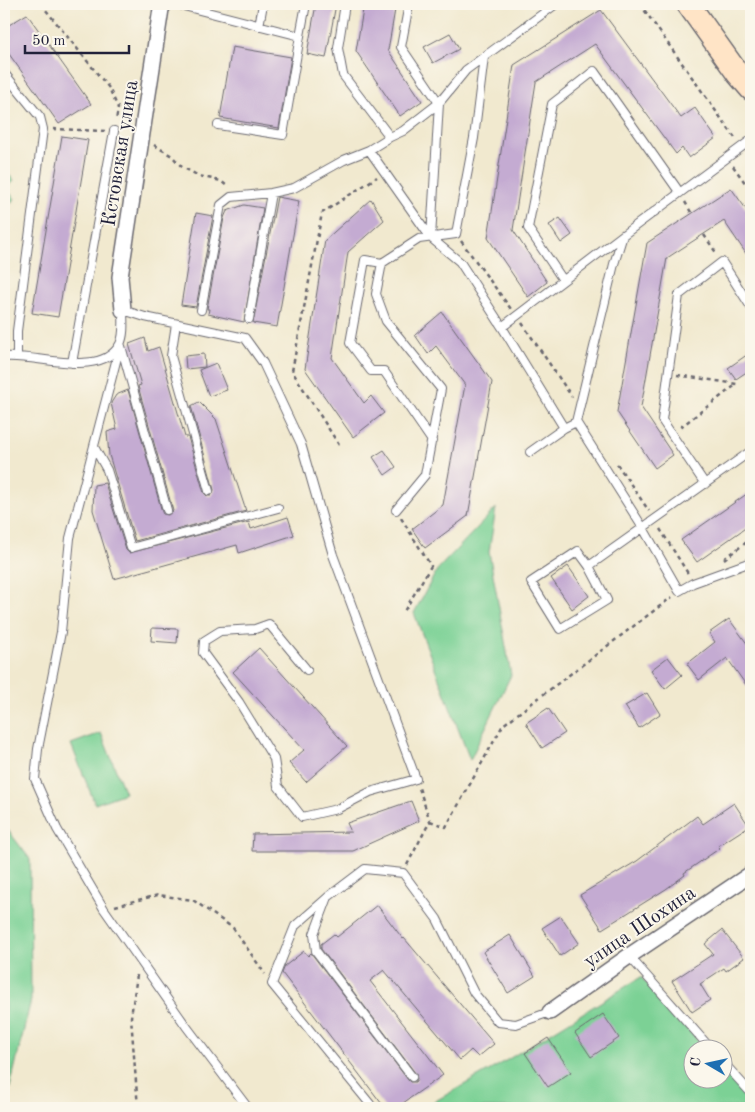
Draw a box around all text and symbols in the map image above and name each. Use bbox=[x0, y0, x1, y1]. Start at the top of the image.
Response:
scale bar bbox=[25, 22, 129, 54]
text: 50 m bbox=[32, 34, 66, 49]
street label: Кстовская улица bbox=[100, 79, 142, 228]
street label: улица Шохина bbox=[581, 883, 700, 972]
north arrow bbox=[682, 1040, 732, 1090]
text: С bbox=[689, 1056, 704, 1068]

